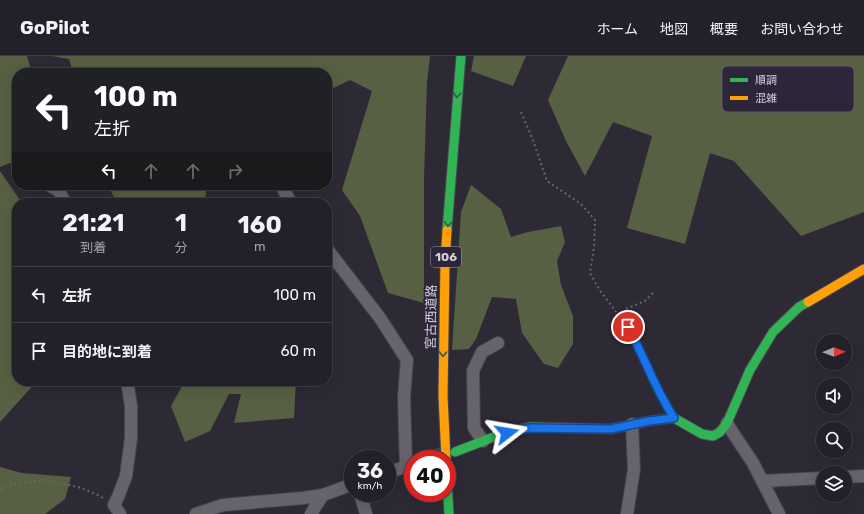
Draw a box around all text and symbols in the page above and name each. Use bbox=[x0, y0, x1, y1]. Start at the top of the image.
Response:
text: GoPilot bbox=[20, 16, 89, 39]
text: ホーム bbox=[596, 21, 638, 38]
text: 地図 bbox=[660, 21, 688, 38]
text: 概要 bbox=[710, 21, 738, 38]
text: お問い合わせ bbox=[760, 21, 844, 38]
legend bbox=[722, 66, 854, 112]
text: 順調 bbox=[755, 74, 777, 87]
text: 100 m bbox=[94, 80, 178, 113]
icon: left bbox=[28, 84, 80, 136]
one-way arrow bbox=[453, 92, 462, 98]
text: 混雑 bbox=[755, 92, 777, 105]
text: 左折 bbox=[94, 118, 130, 140]
icon: left bbox=[98, 160, 120, 182]
icon: ahead bbox=[140, 160, 162, 182]
icon: ahead bbox=[182, 160, 204, 182]
icon: right bbox=[224, 160, 246, 182]
text: 21:21 bbox=[62, 209, 124, 237]
text: 1 bbox=[175, 209, 187, 237]
text: 160 bbox=[238, 211, 282, 239]
one-way arrow bbox=[443, 221, 452, 227]
text: m bbox=[254, 239, 266, 254]
text: 到着 bbox=[80, 240, 106, 255]
text: 分 bbox=[175, 240, 188, 255]
road number: 106 bbox=[431, 247, 461, 267]
icon: left bbox=[28, 284, 50, 306]
street label: 宮古西道路 bbox=[423, 284, 439, 350]
text: 100 m bbox=[274, 286, 316, 304]
text: 左折 bbox=[62, 287, 92, 305]
pin bbox=[611, 310, 645, 344]
icon: arrive bbox=[617, 316, 639, 338]
north arrow bbox=[816, 334, 852, 370]
map controls bbox=[816, 334, 852, 502]
icon: arrive bbox=[28, 340, 50, 362]
text: 60 m bbox=[280, 342, 316, 360]
text: 目的地に到着 bbox=[62, 343, 152, 361]
one-way arrow bbox=[439, 351, 448, 357]
button: sound bbox=[816, 378, 852, 414]
position arrow bbox=[486, 412, 528, 454]
button: search bbox=[816, 422, 852, 458]
speed limit sign: 40 bbox=[404, 450, 456, 502]
text: 36 bbox=[357, 459, 383, 483]
button: layers bbox=[816, 466, 852, 502]
text: km/h bbox=[358, 480, 382, 492]

